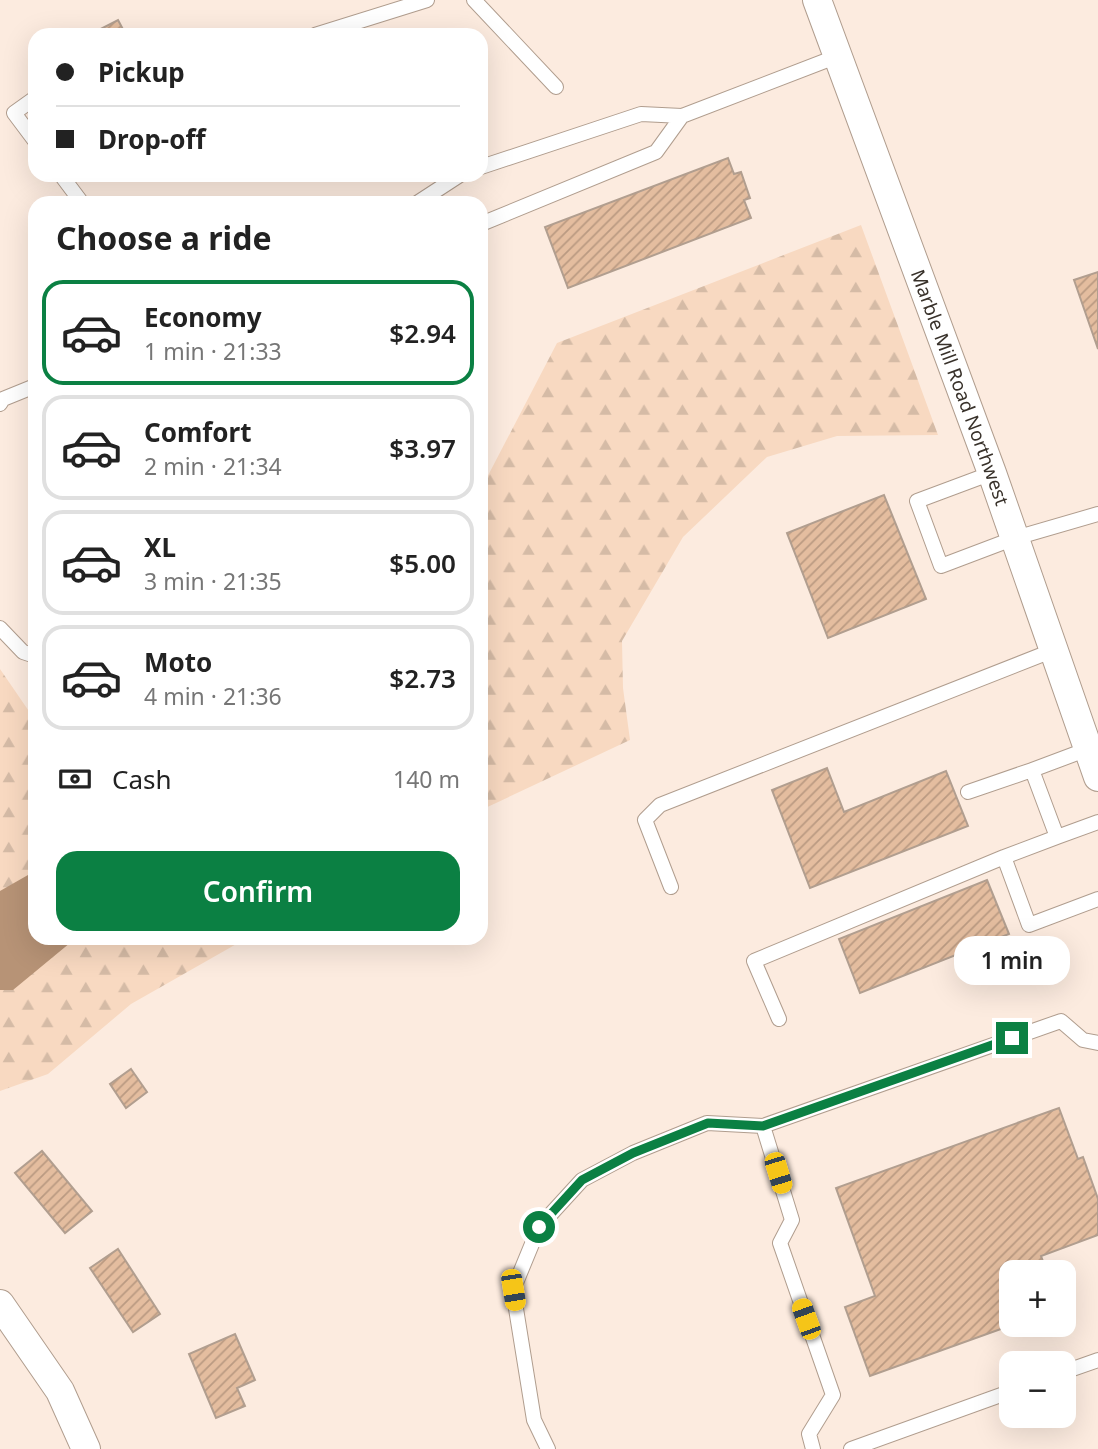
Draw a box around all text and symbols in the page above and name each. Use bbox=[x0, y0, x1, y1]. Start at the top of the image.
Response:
text: Pickup bbox=[98, 54, 185, 90]
text: Drop-off bbox=[98, 121, 205, 157]
text: Choose a ride bbox=[56, 216, 272, 259]
street label: Marble Mill Road Northwest bbox=[905, 266, 1015, 509]
text: Economy bbox=[144, 299, 262, 335]
icon: car bbox=[60, 301, 123, 364]
text: $2.94 bbox=[389, 315, 456, 351]
text: 1 min · 21:33 bbox=[144, 335, 282, 367]
text: Comfort bbox=[144, 414, 252, 450]
icon: car bbox=[60, 416, 123, 479]
text: $3.97 bbox=[389, 430, 456, 466]
text: 2 min · 21:34 bbox=[144, 450, 282, 482]
text: XL bbox=[144, 529, 176, 565]
icon: car bbox=[60, 531, 123, 594]
text: $5.00 bbox=[389, 545, 456, 581]
text: 3 min · 21:35 bbox=[144, 565, 282, 597]
text: Moto bbox=[144, 644, 212, 680]
icon: car bbox=[60, 646, 123, 709]
text: $2.73 bbox=[389, 660, 456, 696]
text: 4 min · 21:36 bbox=[144, 680, 282, 712]
icon: cash bbox=[56, 760, 94, 798]
text: Cash bbox=[112, 761, 172, 797]
text: 140 m bbox=[393, 763, 460, 795]
button: Confirm bbox=[56, 851, 460, 931]
callout: 1 min bbox=[954, 936, 1070, 986]
text: 1 min bbox=[981, 944, 1043, 976]
route end bbox=[996, 1022, 1028, 1054]
car bbox=[762, 1150, 795, 1196]
route start bbox=[523, 1211, 555, 1243]
map controls bbox=[999, 1260, 1076, 1428]
button: + bbox=[999, 1260, 1076, 1337]
car bbox=[500, 1268, 527, 1312]
car bbox=[789, 1296, 824, 1342]
button: − bbox=[999, 1351, 1076, 1428]

